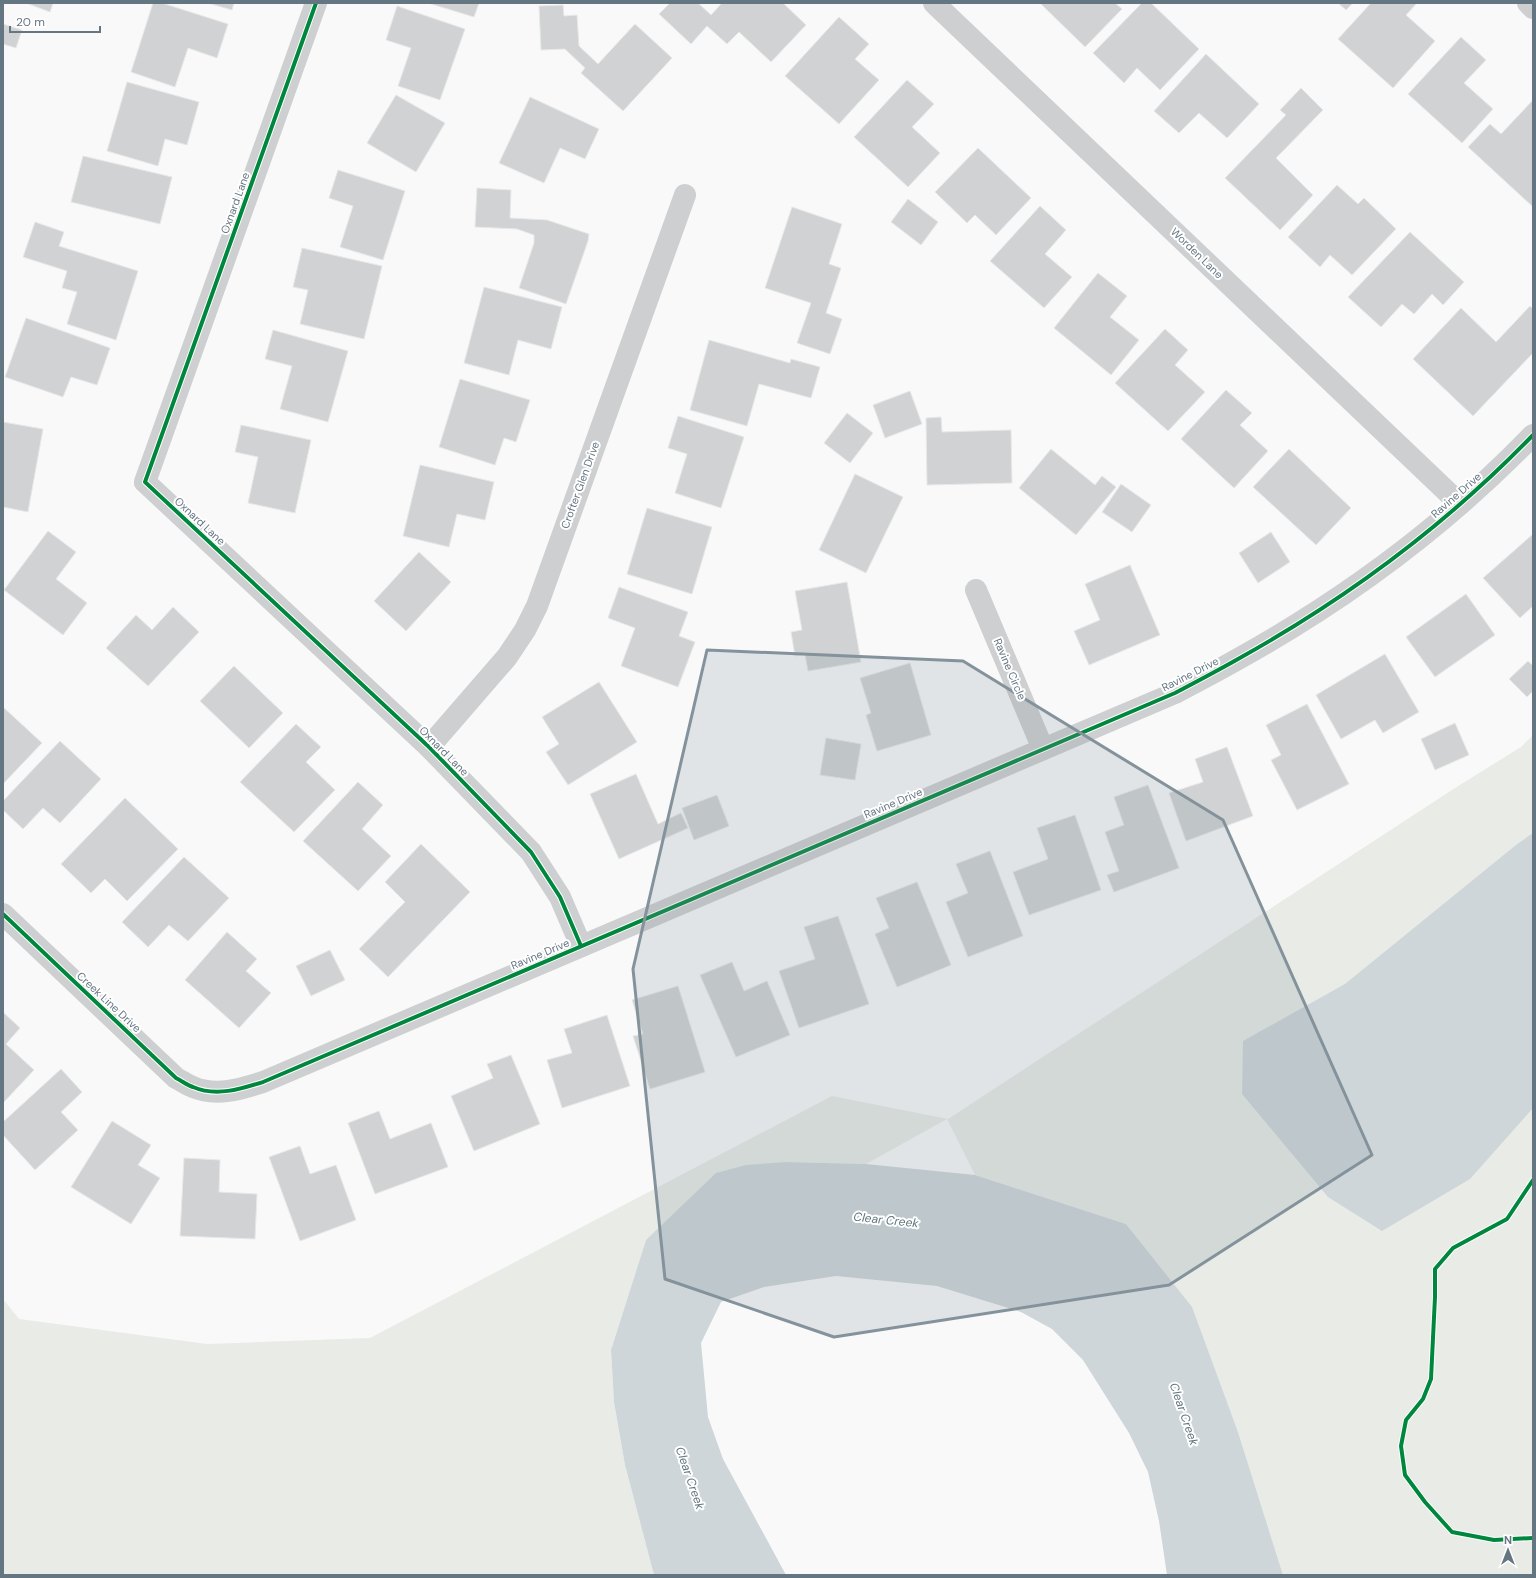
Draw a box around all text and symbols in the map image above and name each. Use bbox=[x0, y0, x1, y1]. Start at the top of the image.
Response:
scale bar bbox=[10, 8, 100, 34]
text: 20 m bbox=[16, 14, 45, 30]
street label: Oxnard Lane bbox=[217, 170, 253, 236]
street label: Worden Lane bbox=[1168, 225, 1226, 281]
street label: Crofter Glen Drive bbox=[558, 439, 602, 531]
street label: Ravine Drive bbox=[1428, 469, 1484, 521]
street label: Oxnard Lane bbox=[172, 494, 228, 548]
street label: Ravine Circle bbox=[991, 636, 1029, 702]
street label: Ravine Drive bbox=[1159, 654, 1221, 694]
street label: Oxnard Lane bbox=[416, 723, 472, 779]
street label: Ravine Drive bbox=[862, 784, 924, 822]
street label: Ravine Drive bbox=[509, 935, 571, 973]
street label: Creek Line Drive bbox=[74, 969, 144, 1035]
water label: Clear Creek bbox=[853, 1209, 920, 1231]
water label: Clear Creek bbox=[1166, 1380, 1202, 1448]
water label: Clear Creek bbox=[672, 1444, 708, 1512]
north arrow bbox=[1488, 1530, 1528, 1570]
text: N bbox=[1504, 1533, 1512, 1547]

